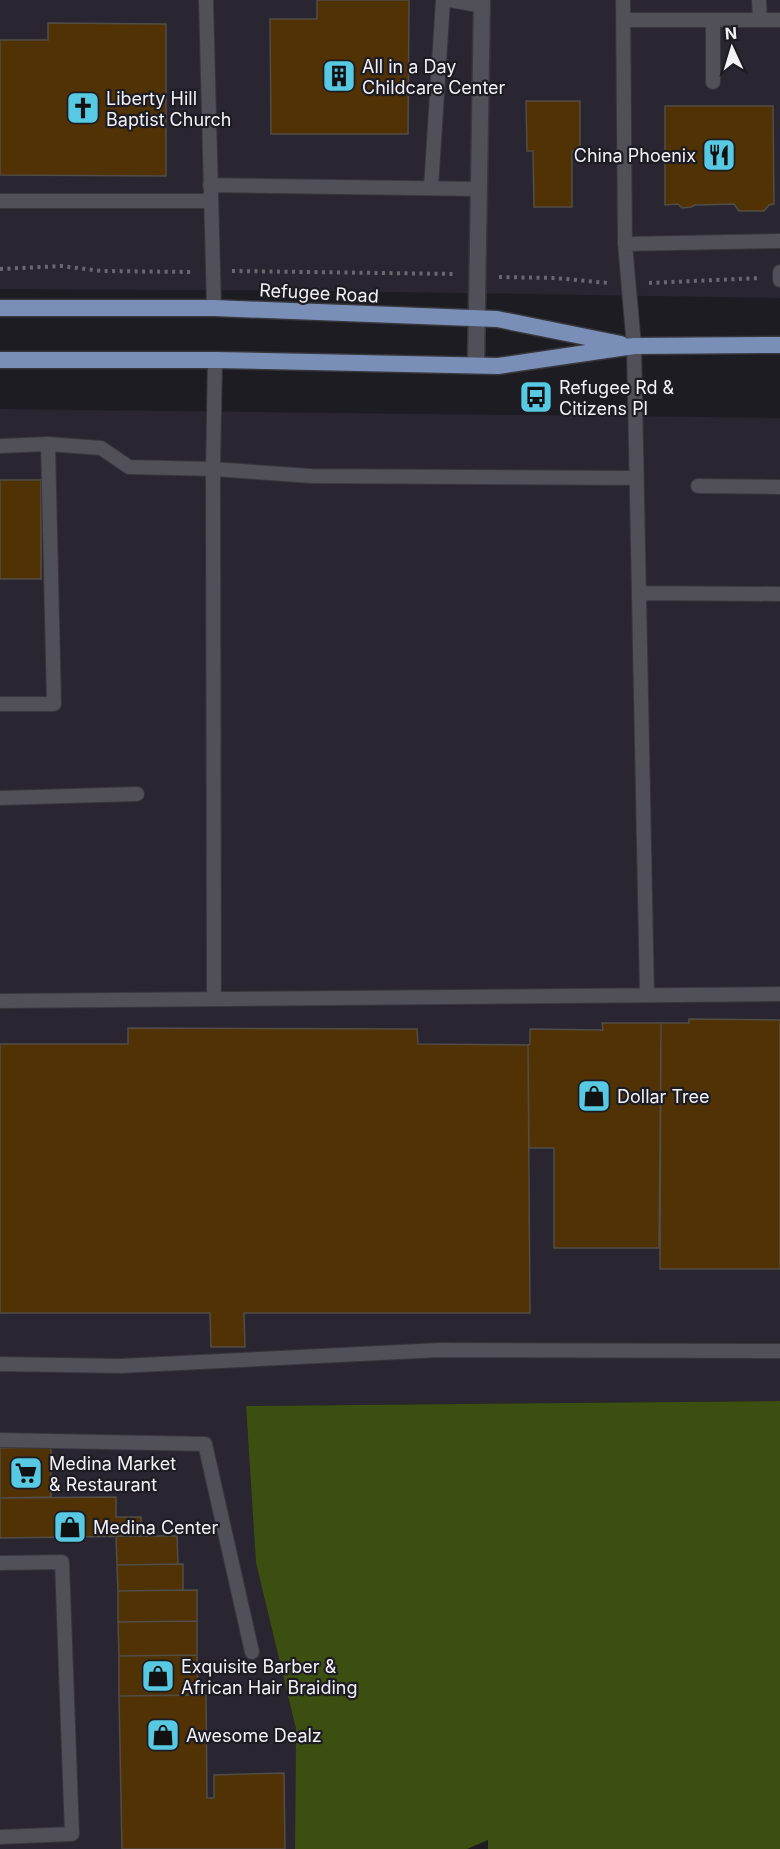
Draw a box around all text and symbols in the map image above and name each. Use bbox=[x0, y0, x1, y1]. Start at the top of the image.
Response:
north arrow bbox=[702, 18, 762, 78]
text: N bbox=[724, 23, 738, 43]
place label: All in a Day Childcare Center bbox=[362, 56, 506, 98]
building icon: All in a Day Childcare Center bbox=[321, 58, 357, 94]
place label: Liberty Hill Baptist Church bbox=[106, 88, 231, 130]
church icon: Liberty Hill Baptist Church bbox=[65, 90, 101, 126]
restaurant icon: China Phoenix bbox=[701, 137, 737, 173]
place label: China Phoenix bbox=[574, 145, 696, 166]
street label: Refugee Road bbox=[259, 279, 379, 307]
place label: Refugee Rd & Citizens Pl bbox=[559, 377, 675, 419]
bus stop icon: Refugee Rd & Citizens Pl bbox=[518, 379, 554, 415]
shop icon: Dollar Tree bbox=[576, 1078, 612, 1114]
place label: Dollar Tree bbox=[617, 1086, 710, 1107]
place label: Medina Market & Restaurant bbox=[49, 1453, 176, 1495]
supermarket icon: Medina Market & Restaurant bbox=[8, 1455, 44, 1491]
shop icon: Medina Center bbox=[52, 1509, 88, 1545]
place label: Medina Center bbox=[93, 1517, 218, 1538]
place label: Exquisite Barber & African Hair Braiding bbox=[181, 1656, 358, 1698]
shop icon: Exquisite Barber & African Hair Braiding bbox=[140, 1658, 176, 1694]
shop icon: Awesome Dealz bbox=[145, 1717, 181, 1753]
place label: Awesome Dealz bbox=[186, 1725, 322, 1746]

